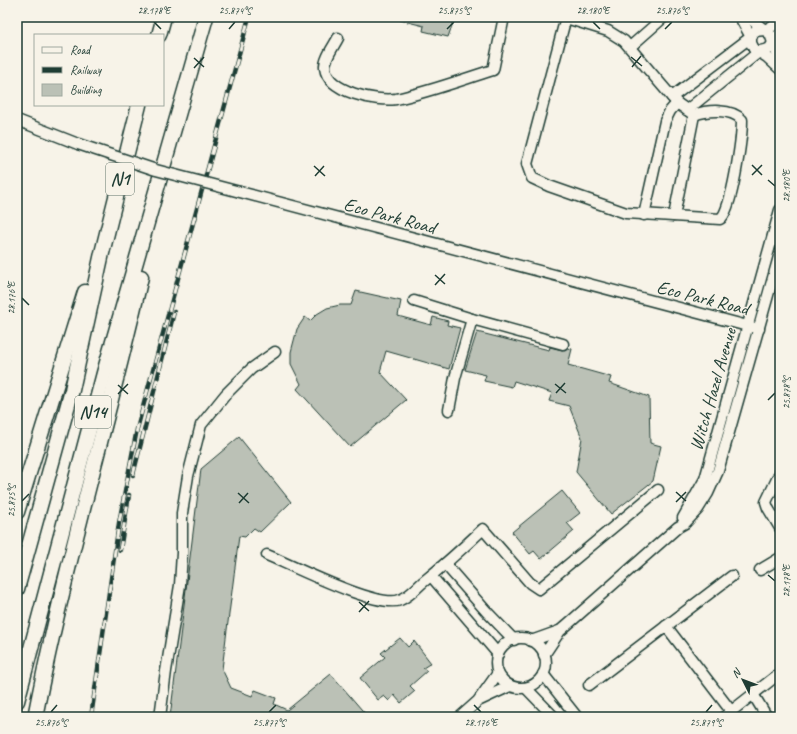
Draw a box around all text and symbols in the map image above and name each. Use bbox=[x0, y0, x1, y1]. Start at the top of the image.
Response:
text: 28.178°E bbox=[138, 4, 172, 17]
text: 25.874°S bbox=[219, 4, 253, 17]
text: 25.875°S bbox=[438, 4, 472, 17]
text: 28.180°E bbox=[577, 4, 611, 17]
text: 25.876°S bbox=[656, 4, 690, 17]
legend bbox=[34, 34, 164, 106]
text: Road bbox=[70, 42, 92, 58]
text: Railway bbox=[70, 62, 102, 78]
text: Building bbox=[70, 82, 102, 98]
road number: N1 bbox=[106, 163, 134, 195]
text: 28.180°E bbox=[780, 168, 793, 202]
street label: Eco Park Road bbox=[341, 192, 442, 241]
street label: Eco Park Road bbox=[654, 275, 755, 322]
text: 28.176°E bbox=[5, 280, 18, 314]
street label: Witch Hazel Avenue bbox=[684, 324, 742, 453]
text: 25.878°S bbox=[780, 375, 793, 409]
road number: N14 bbox=[75, 396, 111, 428]
text: 25.875°S bbox=[5, 483, 18, 517]
text: 28.178°E bbox=[780, 563, 793, 597]
north arrow bbox=[723, 660, 763, 700]
text: N bbox=[728, 664, 745, 681]
text: 25.876°S bbox=[35, 716, 69, 729]
text: 25.877°S bbox=[253, 716, 287, 729]
text: 28.176°E bbox=[465, 716, 499, 729]
text: 25.879°S bbox=[690, 716, 724, 729]

